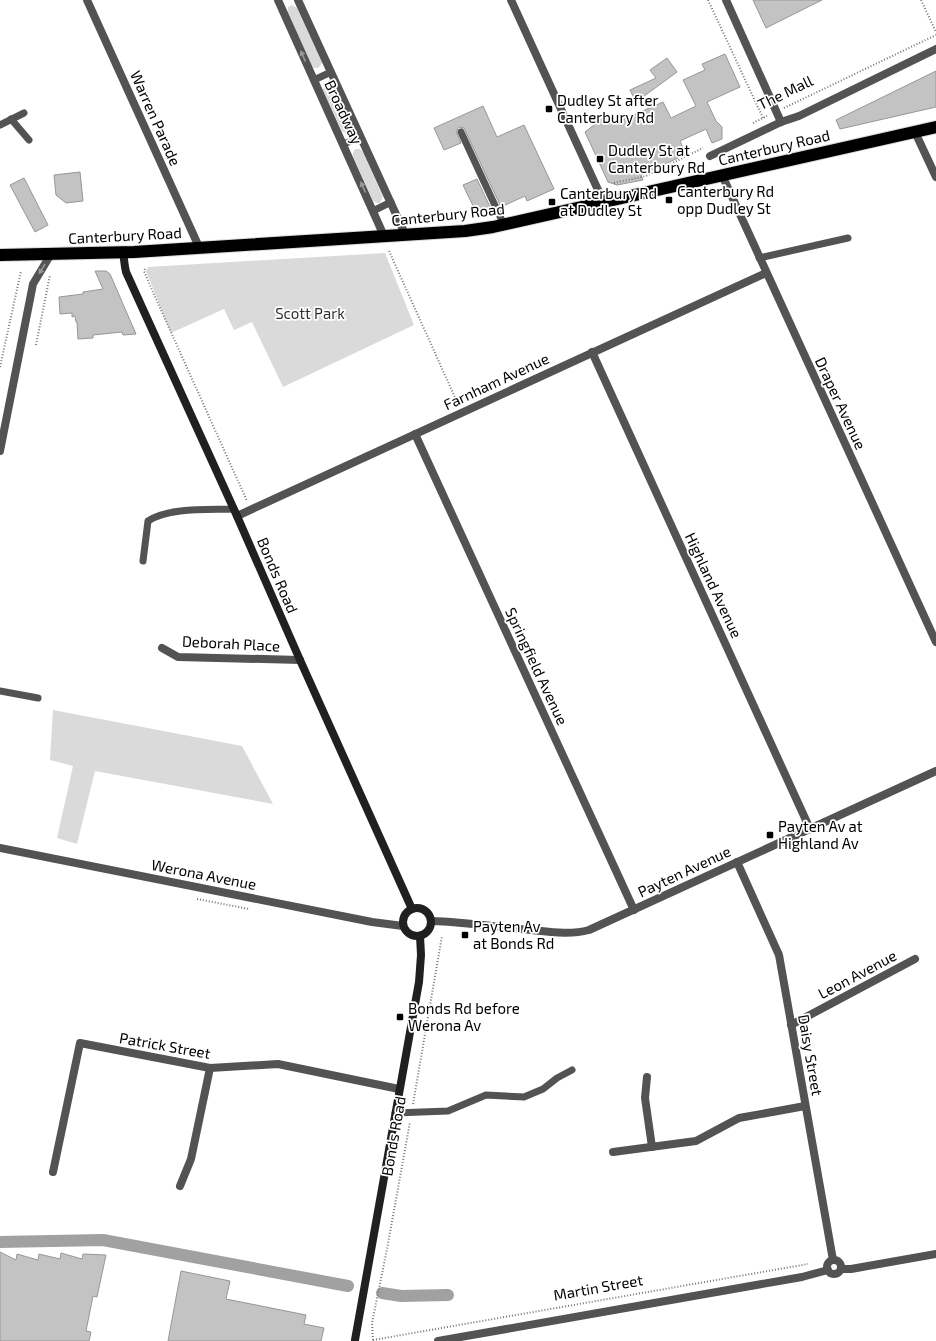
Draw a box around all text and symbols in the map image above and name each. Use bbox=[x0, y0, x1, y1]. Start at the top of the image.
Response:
one-way arrow bbox=[300, 51, 306, 62]
street label: Warren Parade bbox=[127, 68, 185, 168]
street label: The Mall bbox=[754, 71, 816, 113]
street label: Broadway bbox=[321, 77, 367, 147]
place label: Dudley St after Canterbury Rd bbox=[557, 91, 659, 126]
marker: Dudley St after Canterbury Rd bbox=[544, 104, 554, 114]
street label: Canterbury Road bbox=[716, 125, 832, 169]
place label: Dudley St at Canterbury Rd bbox=[608, 141, 705, 176]
marker: Dudley St at Canterbury Rd bbox=[595, 154, 605, 164]
one-way arrow bbox=[360, 182, 366, 193]
place label: Canterbury Rd opp Dudley St bbox=[677, 182, 774, 217]
place label: Canterbury Rd at Dudley St bbox=[560, 184, 657, 219]
marker: Canterbury Rd opp Dudley St bbox=[664, 195, 674, 205]
marker: Canterbury Rd at Dudley St bbox=[547, 197, 557, 207]
street label: Canterbury Road bbox=[390, 199, 506, 229]
street label: Canterbury Road bbox=[68, 223, 182, 247]
one-way arrow bbox=[38, 264, 46, 274]
park label: Scott Park bbox=[275, 304, 345, 322]
street label: Farnham Avenue bbox=[441, 349, 551, 413]
street label: Draper Avenue bbox=[812, 354, 870, 452]
street label: Highland Avenue bbox=[682, 530, 746, 640]
street label: Bonds Road bbox=[254, 534, 302, 616]
street label: Springfield Avenue bbox=[502, 604, 572, 728]
street label: Deborah Place bbox=[181, 631, 281, 655]
place label: Payten Av at Highland Av bbox=[778, 817, 863, 852]
marker: Payten Av at Highland Av bbox=[765, 830, 775, 840]
street label: Payten Avenue bbox=[635, 842, 733, 900]
street label: Werona Avenue bbox=[150, 855, 258, 893]
place label: Payten Av at Bonds Rd bbox=[473, 917, 554, 952]
marker: Payten Av at Bonds Rd bbox=[460, 930, 470, 940]
street label: Leon Avenue bbox=[815, 946, 899, 1002]
place label: Bonds Rd before Werona Av bbox=[408, 999, 520, 1034]
marker: Bonds Rd before Werona Av bbox=[395, 1012, 405, 1022]
street label: Daisy Street bbox=[795, 1013, 827, 1097]
street label: Patrick Street bbox=[118, 1028, 212, 1062]
street label: Bonds Road bbox=[377, 1095, 409, 1177]
street label: Martin Street bbox=[552, 1270, 644, 1304]

